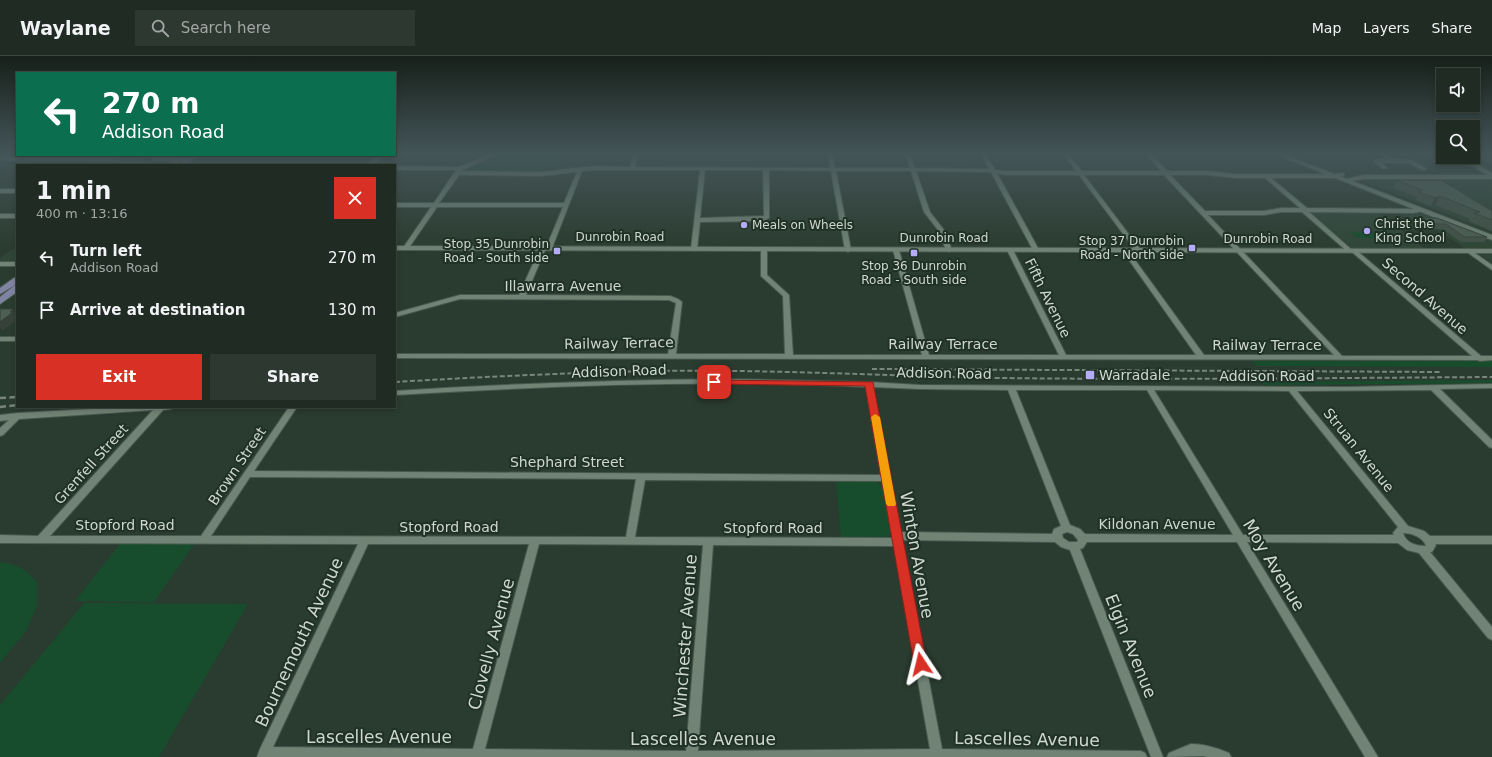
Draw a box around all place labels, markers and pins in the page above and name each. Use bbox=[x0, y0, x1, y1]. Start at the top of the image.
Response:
place label: Christ the King School bbox=[1375, 217, 1445, 245]
place label: Meals on Wheels bbox=[752, 218, 853, 232]
marker: Meals on Wheels bbox=[739, 220, 749, 230]
marker: Christ the King School bbox=[1362, 226, 1372, 236]
place label: Stop 37 Dunrobin Road - North side bbox=[1079, 234, 1184, 262]
place label: Stop 35 Dunrobin Road - South side bbox=[444, 237, 549, 265]
marker: Stop 37 Dunrobin Road - North side bbox=[1187, 243, 1197, 253]
marker: Stop 35 Dunrobin Road - South side bbox=[552, 246, 562, 256]
marker: Stop 36 Dunrobin Road - South side bbox=[909, 248, 919, 258]
place label: Stop 36 Dunrobin Road - South side bbox=[861, 259, 967, 287]
pin bbox=[697, 365, 731, 399]
place label: Warradale bbox=[1099, 367, 1170, 383]
marker: Warradale bbox=[1084, 369, 1096, 381]

